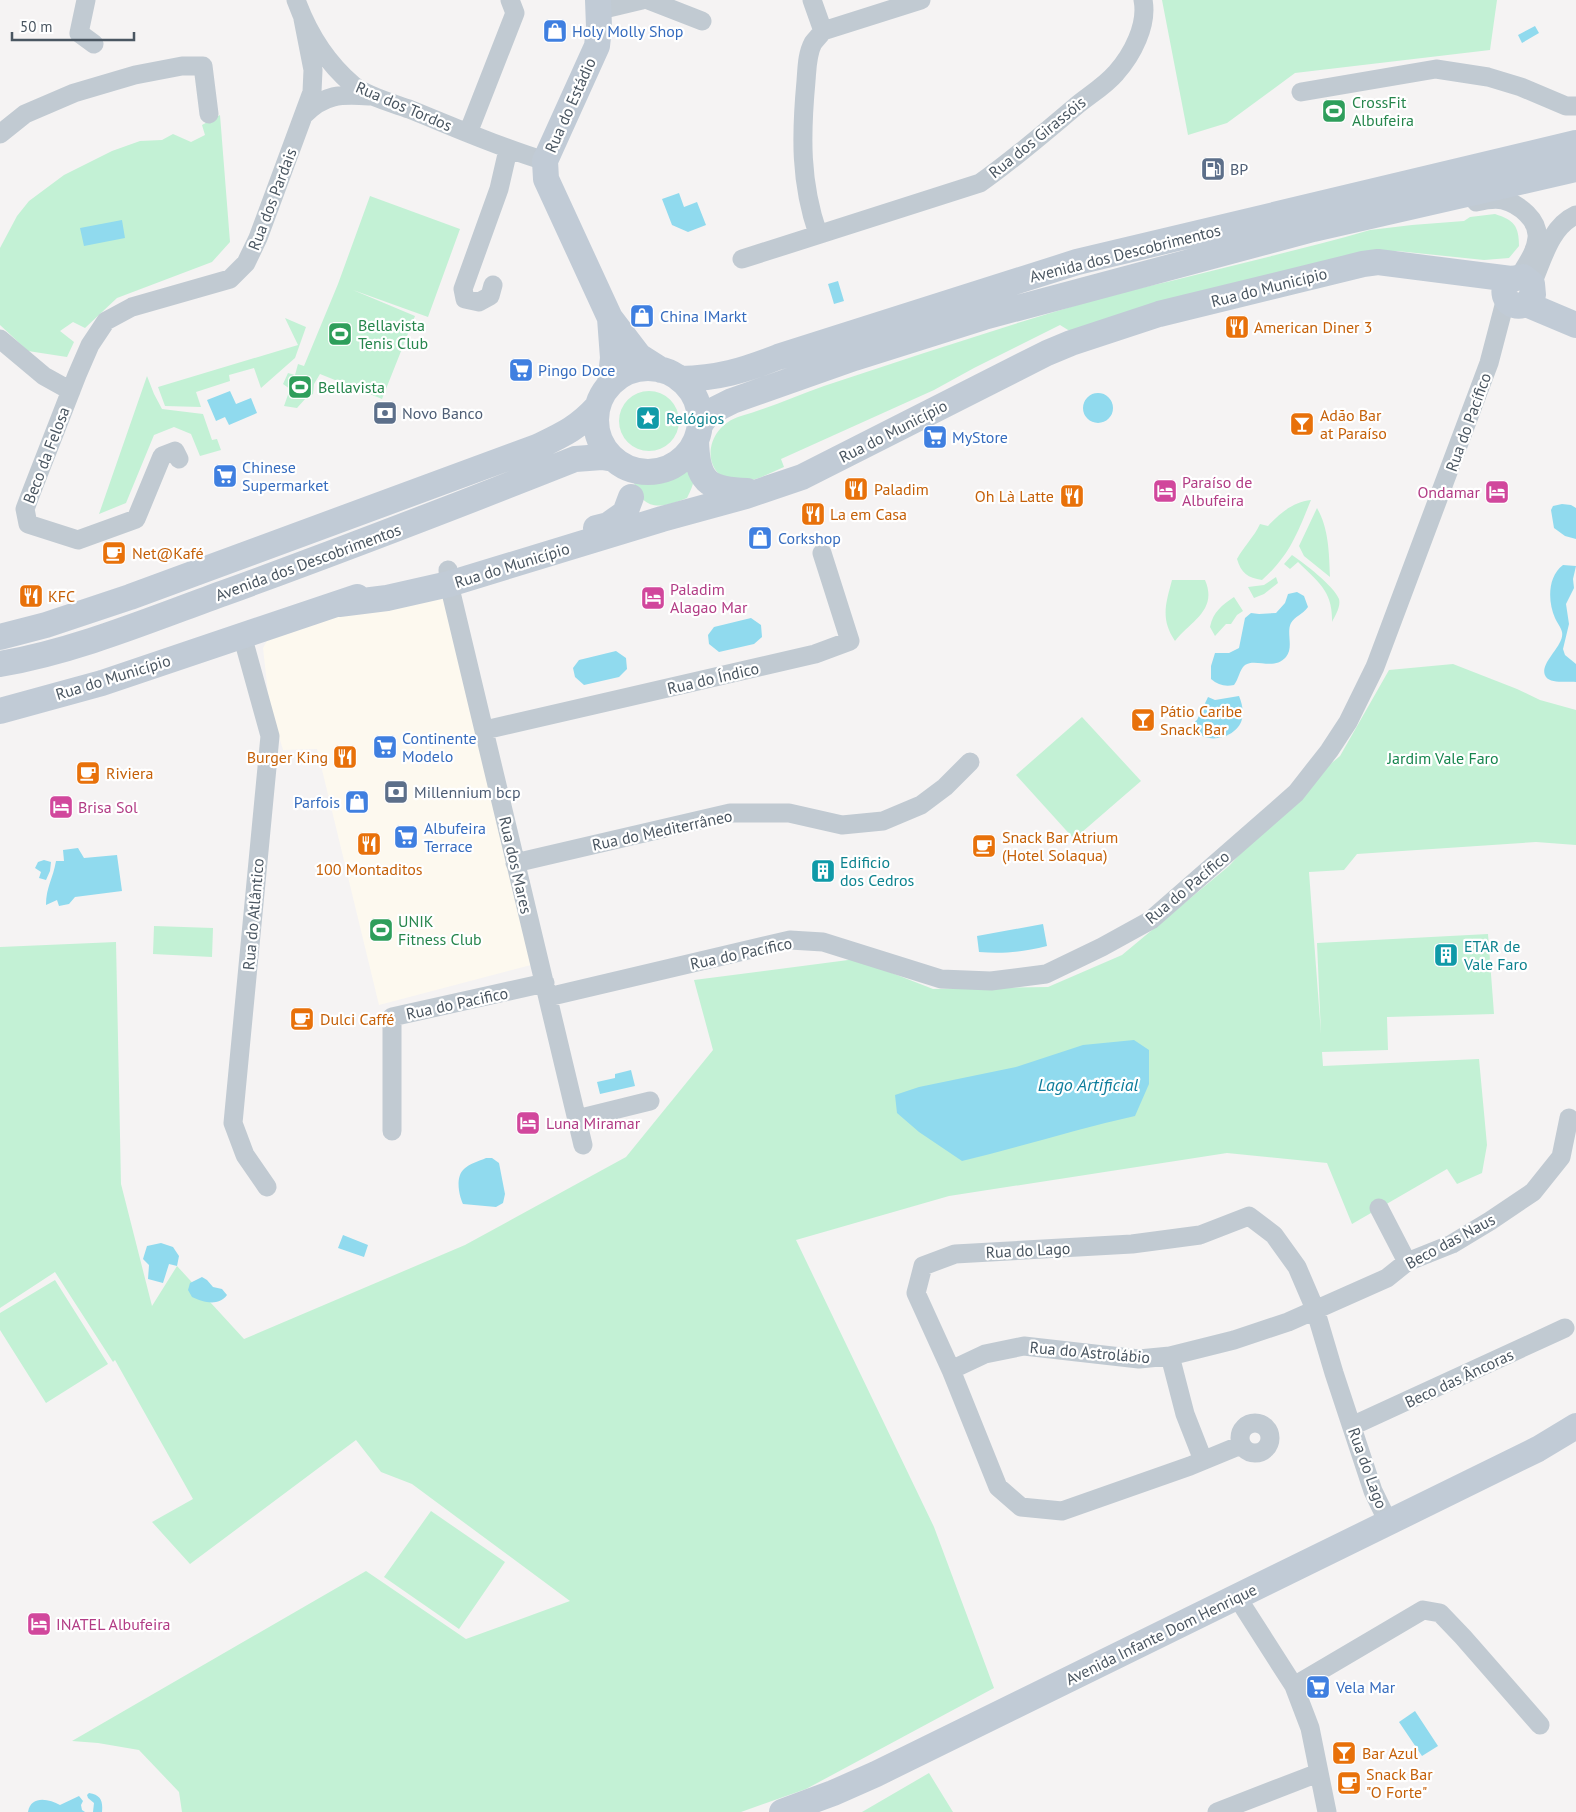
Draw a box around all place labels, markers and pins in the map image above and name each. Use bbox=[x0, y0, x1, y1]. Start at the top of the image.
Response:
shop icon: Holy Molly Shop bbox=[542, 18, 568, 44]
place label: Holy Molly Shop bbox=[572, 21, 683, 41]
place label: CrossFit Albufeira bbox=[1352, 92, 1414, 130]
sports icon: CrossFit Albufeira bbox=[1321, 98, 1347, 124]
fuel station icon: BP bbox=[1200, 156, 1226, 182]
place label: BP bbox=[1230, 159, 1248, 179]
shop icon: China IMarkt bbox=[629, 303, 655, 329]
place label: China IMarkt bbox=[660, 306, 747, 326]
restaurant icon: American Diner 3 bbox=[1224, 314, 1250, 340]
place label: Bellavista Tenis Club bbox=[358, 315, 428, 353]
place label: American Diner 3 bbox=[1254, 317, 1372, 337]
sports icon: Bellavista Tenis Club bbox=[327, 321, 353, 347]
supermarket icon: Pingo Doce bbox=[508, 357, 534, 383]
place label: Pingo Doce bbox=[538, 360, 615, 380]
sports icon: Bellavista bbox=[287, 374, 313, 400]
place label: Bellavista bbox=[318, 377, 385, 397]
bank icon: Novo Banco bbox=[372, 400, 398, 426]
place label: Novo Banco bbox=[402, 403, 483, 423]
place icon: Relógios bbox=[635, 405, 661, 431]
place label: Adão Bar at Paraíso bbox=[1320, 405, 1387, 443]
place label: Relógios bbox=[666, 408, 725, 428]
bar icon: Adão Bar at Paraíso bbox=[1289, 411, 1315, 437]
supermarket icon: MyStore bbox=[922, 424, 948, 450]
place label: MyStore bbox=[952, 427, 1008, 447]
place label: Chinese Supermarket bbox=[242, 457, 329, 495]
supermarket icon: Chinese Supermarket bbox=[212, 463, 238, 489]
place label: Paraíso de Albufeira bbox=[1182, 472, 1252, 510]
restaurant icon: Paladim bbox=[843, 476, 869, 502]
hotel icon: Paraíso de Albufeira bbox=[1152, 478, 1178, 504]
place label: Paladim bbox=[874, 479, 929, 499]
hotel icon: Ondamar bbox=[1484, 479, 1510, 505]
place label: Ondamar bbox=[1417, 482, 1481, 502]
restaurant icon: Oh Là Latte bbox=[1059, 483, 1085, 509]
place label: Oh Là Latte bbox=[975, 486, 1054, 506]
restaurant icon: La em Casa bbox=[800, 501, 826, 527]
place label: La em Casa bbox=[830, 504, 907, 524]
shop icon: Corkshop bbox=[747, 525, 773, 551]
place label: Corkshop bbox=[778, 528, 841, 548]
cafe icon: Net@Kafé bbox=[101, 540, 127, 566]
place label: Net@Kafé bbox=[132, 543, 204, 563]
place label: Paladim Alagao Mar bbox=[670, 579, 748, 617]
restaurant icon: KFC bbox=[18, 583, 44, 609]
hotel icon: Paladim Alagao Mar bbox=[640, 585, 666, 611]
place label: KFC bbox=[48, 586, 75, 606]
place label: Pátio Caribe Snack Bar bbox=[1160, 701, 1242, 739]
bar icon: Pátio Caribe Snack Bar bbox=[1130, 707, 1156, 733]
place label: Continente Modelo bbox=[402, 728, 477, 766]
supermarket icon: Continente Modelo bbox=[372, 734, 398, 760]
restaurant icon: Burger King bbox=[332, 744, 358, 770]
place label: Burger King bbox=[247, 747, 328, 767]
cafe icon: Riviera bbox=[75, 760, 101, 786]
place label: Riviera bbox=[106, 763, 153, 783]
bank icon: Millennium bcp bbox=[383, 779, 409, 805]
place label: Millennium bcp bbox=[414, 782, 521, 802]
shop icon: Parfois bbox=[344, 789, 370, 815]
place label: Parfois bbox=[294, 792, 340, 812]
hotel icon: Brisa Sol bbox=[48, 794, 74, 820]
place label: Brisa Sol bbox=[78, 797, 138, 817]
place label: Albufeira Terrace bbox=[424, 818, 486, 856]
supermarket icon: Albufeira Terrace bbox=[393, 824, 419, 850]
place label: Snack Bar Atrium (Hotel Solaqua) bbox=[1002, 827, 1118, 865]
restaurant icon: 100 Montaditos bbox=[356, 831, 382, 857]
cafe icon: Snack Bar Atrium (Hotel Solaqua) bbox=[971, 833, 997, 859]
place label: Edificio dos Cedros bbox=[840, 852, 915, 890]
building icon: Edificio dos Cedros bbox=[810, 858, 836, 884]
place label: 100 Montaditos bbox=[315, 859, 423, 879]
place label: UNIK Fitness Club bbox=[398, 911, 482, 949]
sports icon: UNIK Fitness Club bbox=[368, 917, 394, 943]
place label: ETAR de Vale Faro bbox=[1463, 936, 1528, 974]
building icon: ETAR de Vale Faro bbox=[1433, 942, 1459, 968]
cafe icon: Dulci Caffé bbox=[289, 1006, 315, 1032]
place label: Dulci Caffé bbox=[320, 1009, 395, 1029]
hotel icon: Luna Miramar bbox=[515, 1110, 541, 1136]
place label: Luna Miramar bbox=[546, 1113, 641, 1133]
hotel icon: INATEL Albufeira bbox=[26, 1611, 52, 1637]
place label: INATEL Albufeira bbox=[56, 1614, 171, 1634]
supermarket icon: Vela Mar bbox=[1305, 1674, 1331, 1700]
place label: Vela Mar bbox=[1335, 1677, 1396, 1697]
bar icon: Bar Azul bbox=[1331, 1740, 1357, 1766]
place label: Bar Azul bbox=[1362, 1743, 1418, 1763]
place label: Snack Bar "O Forte" bbox=[1366, 1764, 1433, 1802]
cafe icon: Snack Bar "O Forte" bbox=[1336, 1770, 1362, 1796]

